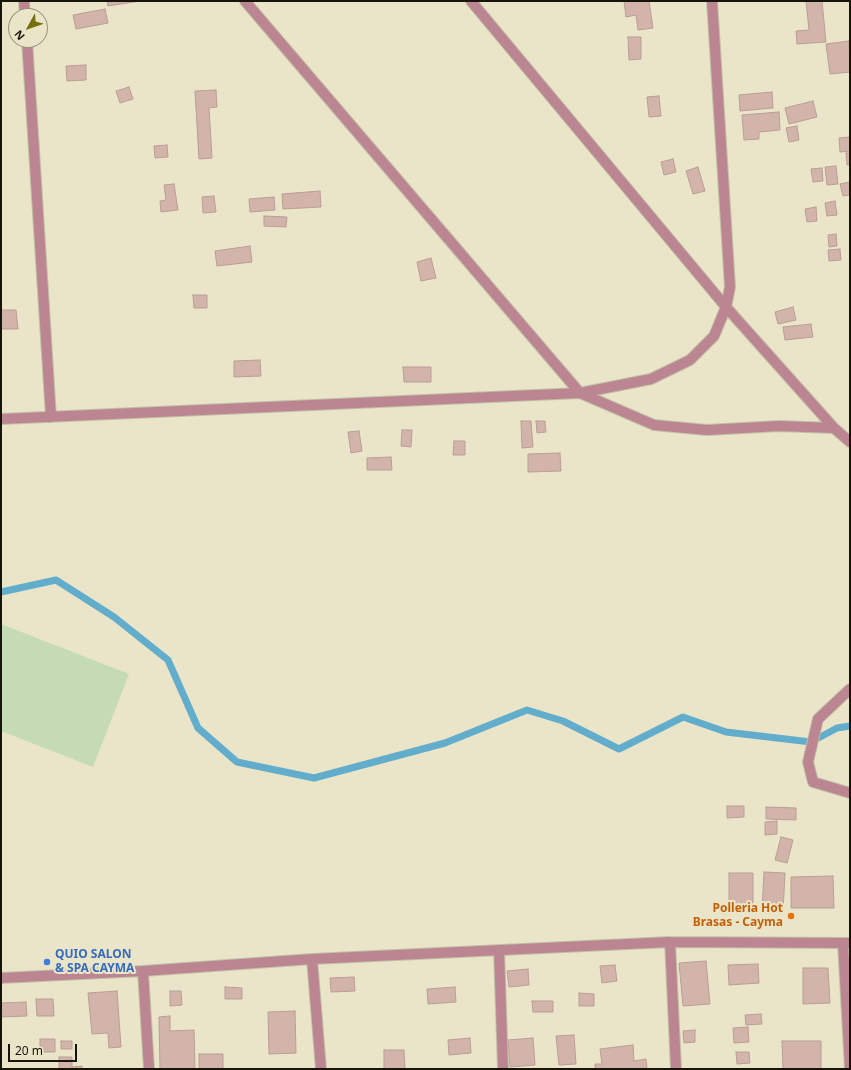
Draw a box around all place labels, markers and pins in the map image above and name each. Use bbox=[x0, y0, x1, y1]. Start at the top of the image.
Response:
place label: Polleria Hot Brasas - Cayma bbox=[693, 902, 783, 930]
marker: Polleria Hot Brasas - Cayma bbox=[786, 911, 796, 921]
place label: QUIO SALON & SPA CAYMA bbox=[55, 948, 134, 976]
marker: QUIO SALON & SPA CAYMA bbox=[42, 957, 52, 967]

